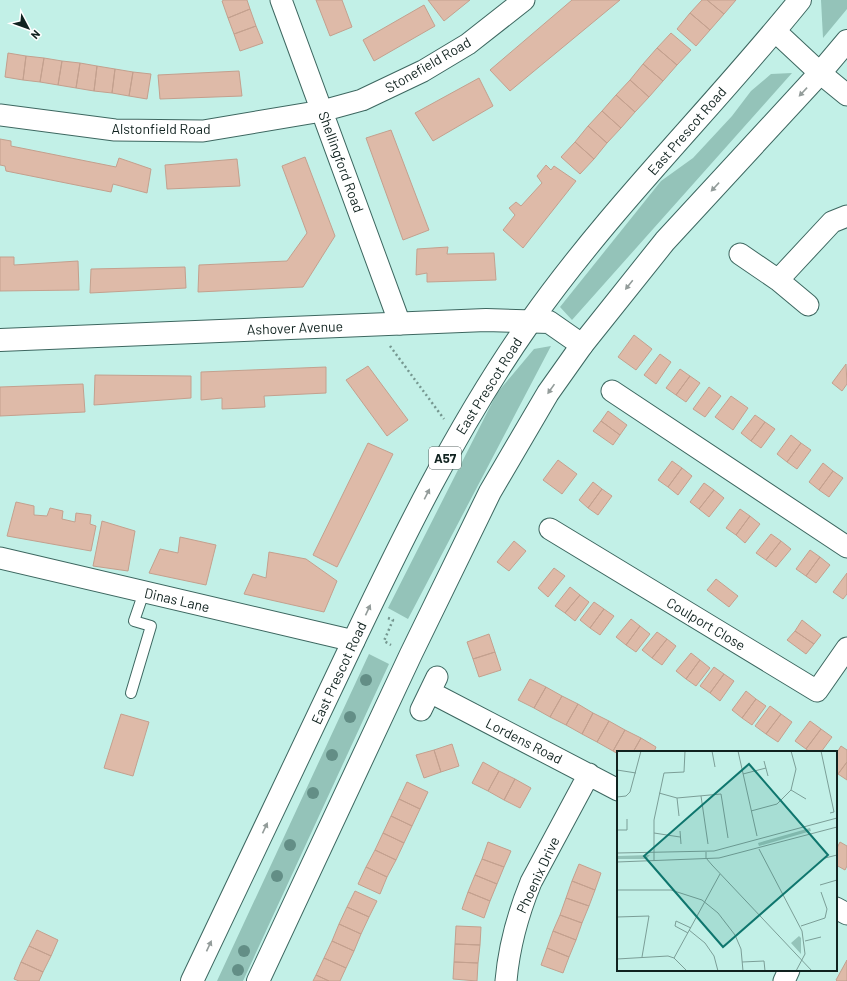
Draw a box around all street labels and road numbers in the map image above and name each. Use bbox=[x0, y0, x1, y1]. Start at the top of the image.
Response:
street label: Stonefield Road bbox=[382, 33, 474, 96]
street label: East Prescot Road bbox=[644, 83, 730, 178]
street label: Shellingford Road bbox=[315, 109, 368, 215]
street label: Alstonfield Road bbox=[111, 120, 211, 137]
street label: Ashover Avenue bbox=[247, 317, 343, 338]
street label: East Prescot Road bbox=[452, 334, 525, 437]
road number: A57 bbox=[429, 447, 461, 469]
street label: Dinas Lane bbox=[143, 584, 211, 615]
street label: Coulport Close bbox=[664, 593, 749, 654]
street label: East Prescot Road bbox=[307, 619, 370, 727]
street label: Lordens Road bbox=[483, 714, 565, 767]
street label: Phoenix Drive bbox=[512, 834, 563, 916]

